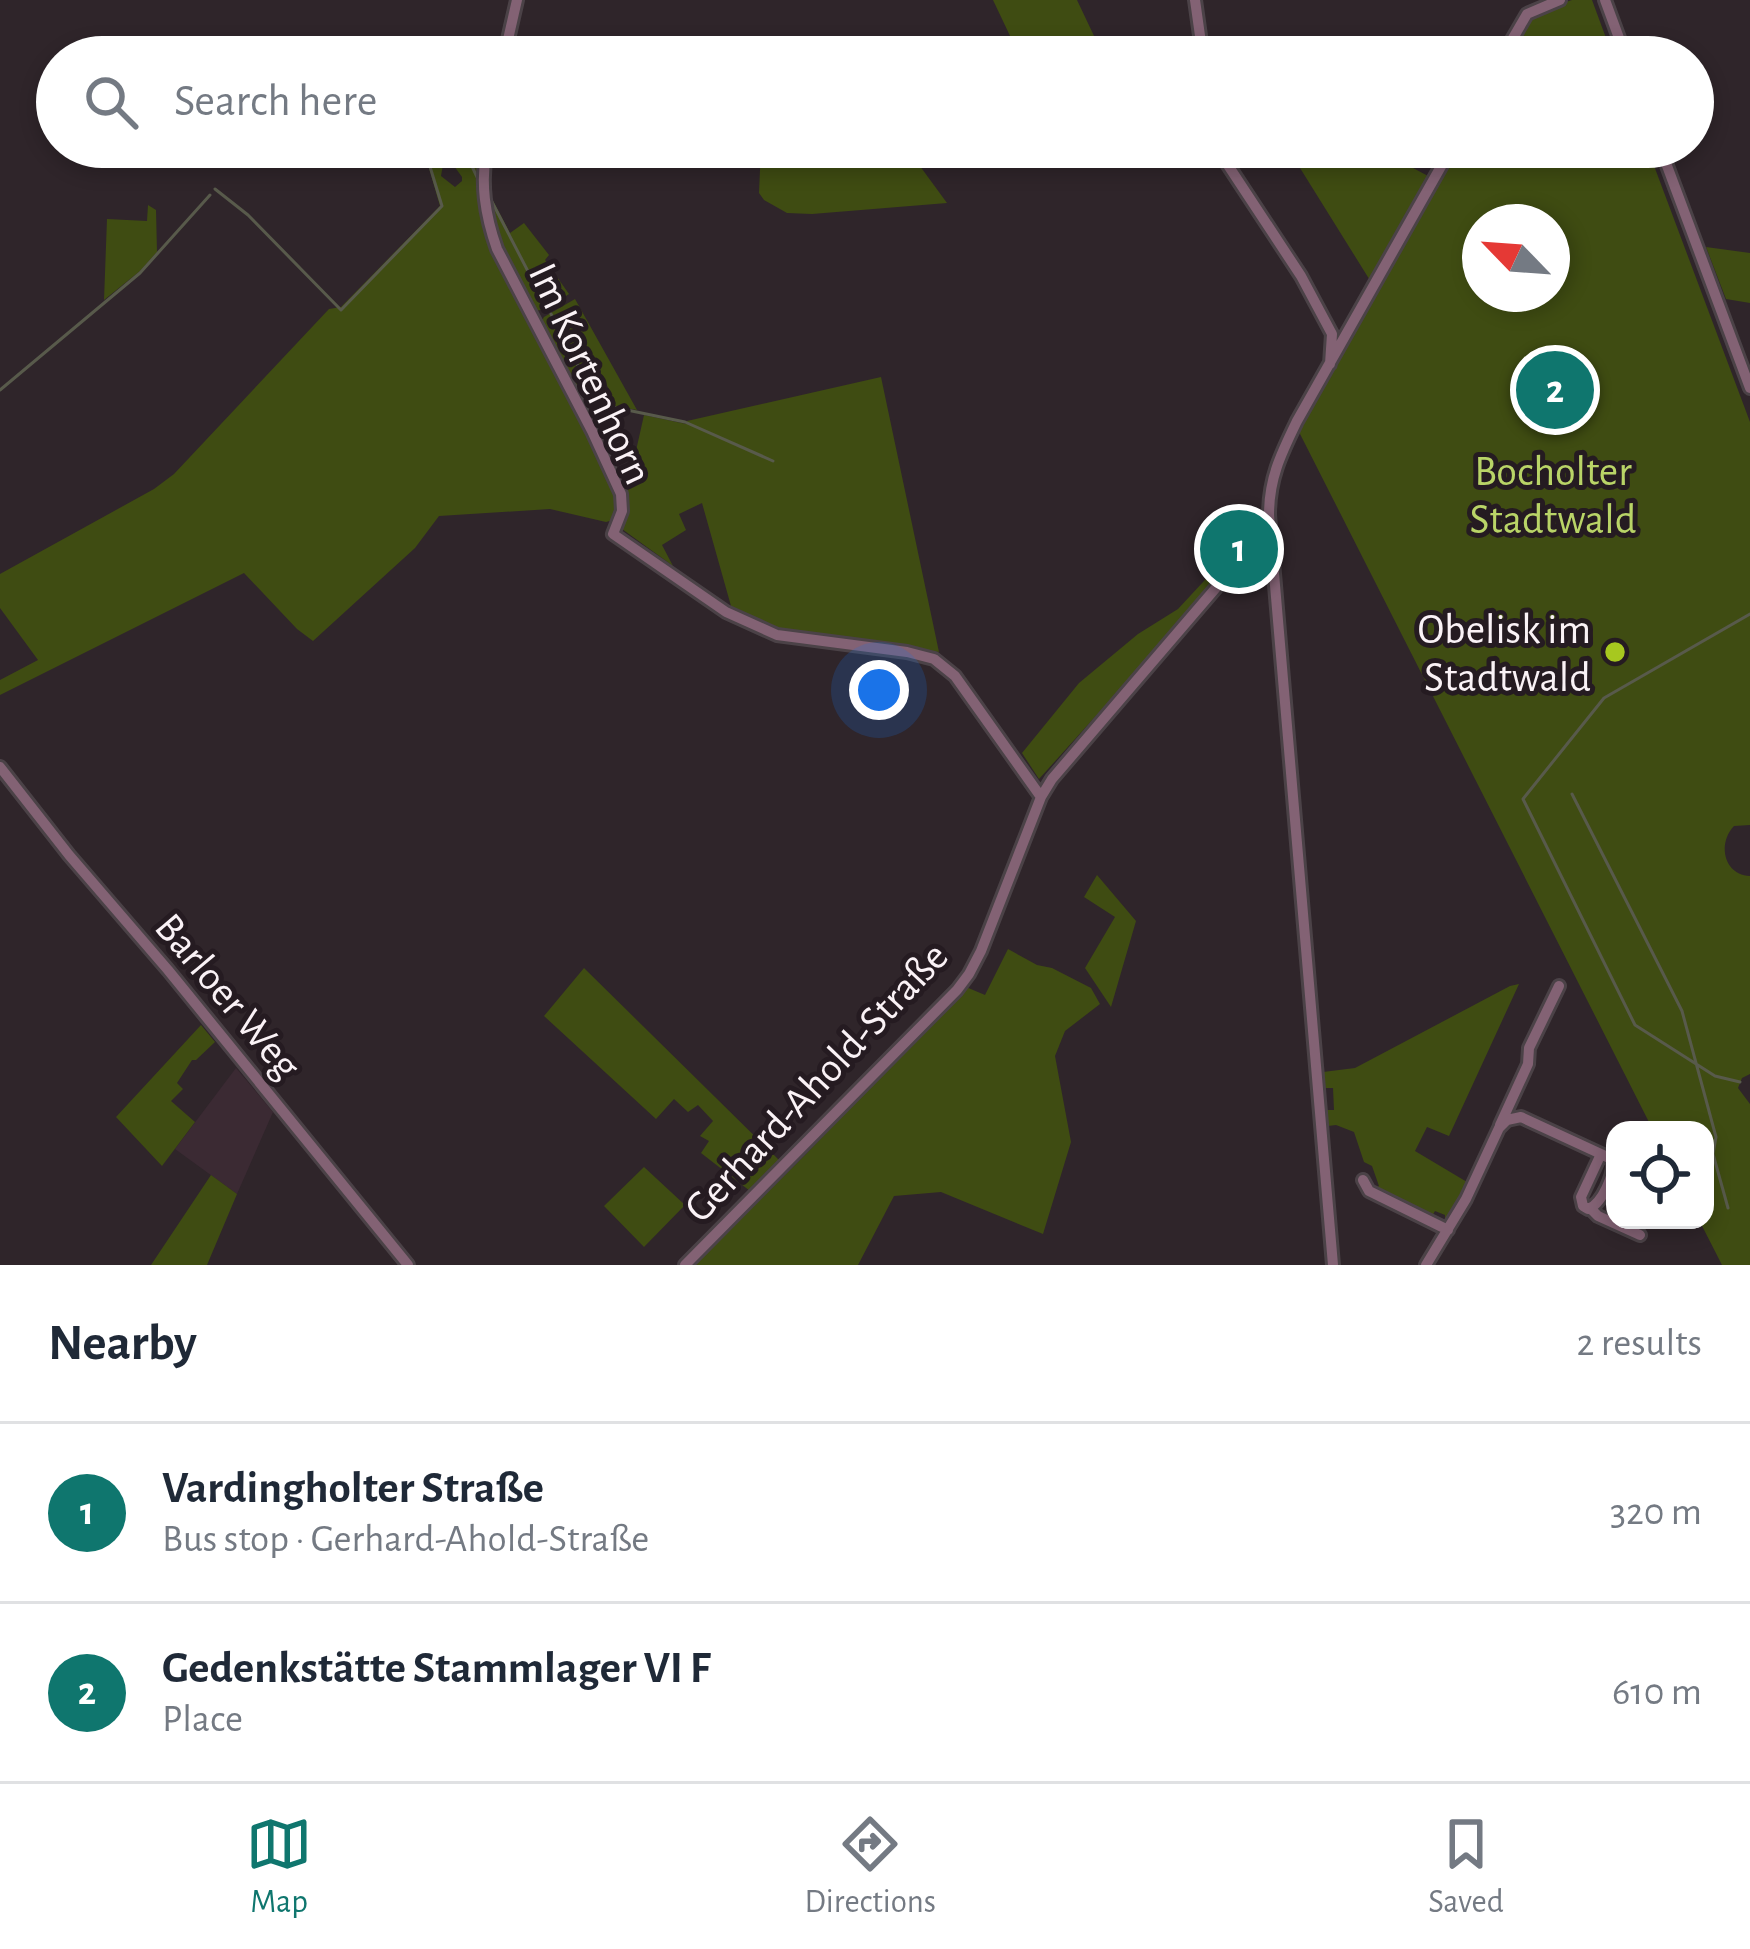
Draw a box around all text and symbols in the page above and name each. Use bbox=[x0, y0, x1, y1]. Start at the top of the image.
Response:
search box bbox=[36, 36, 1714, 168]
icon: search bbox=[78, 69, 144, 135]
text: Search here bbox=[174, 79, 377, 124]
north arrow bbox=[1462, 204, 1570, 312]
street label: Im Kortenhorn bbox=[521, 257, 660, 491]
pin: 2 bbox=[1516, 345, 1594, 435]
park label: Bocholter Stadtwald bbox=[1470, 451, 1636, 541]
pin: 1 bbox=[1200, 504, 1278, 594]
place label: Obelisk im Stadtwald bbox=[1417, 609, 1591, 699]
marker: Obelisk im Stadtwald bbox=[1602, 639, 1628, 665]
your location bbox=[849, 660, 909, 720]
street label: Barloer Weg bbox=[147, 906, 309, 1087]
street label: Gerhard-Ahold-Straße bbox=[677, 935, 956, 1230]
map controls bbox=[1606, 1121, 1714, 1229]
button: locate bbox=[1606, 1121, 1714, 1229]
text: Nearby bbox=[48, 1318, 197, 1369]
text: 2 results bbox=[1576, 1324, 1702, 1363]
text: Vardingholter Straße bbox=[162, 1466, 544, 1511]
text: 1 bbox=[80, 1493, 94, 1532]
text: 320 m bbox=[1610, 1493, 1702, 1532]
text: Bus stop · Gerhard-Ahold-Straße bbox=[162, 1520, 649, 1559]
text: Gedenkstätte Stammlager VI F bbox=[162, 1646, 710, 1691]
text: 2 bbox=[78, 1673, 96, 1712]
text: 610 m bbox=[1612, 1673, 1702, 1712]
text: Place bbox=[162, 1700, 243, 1739]
tab: Map bbox=[246, 1811, 312, 1923]
tab: Directions bbox=[804, 1811, 936, 1923]
tab: Saved bbox=[1428, 1811, 1504, 1923]

